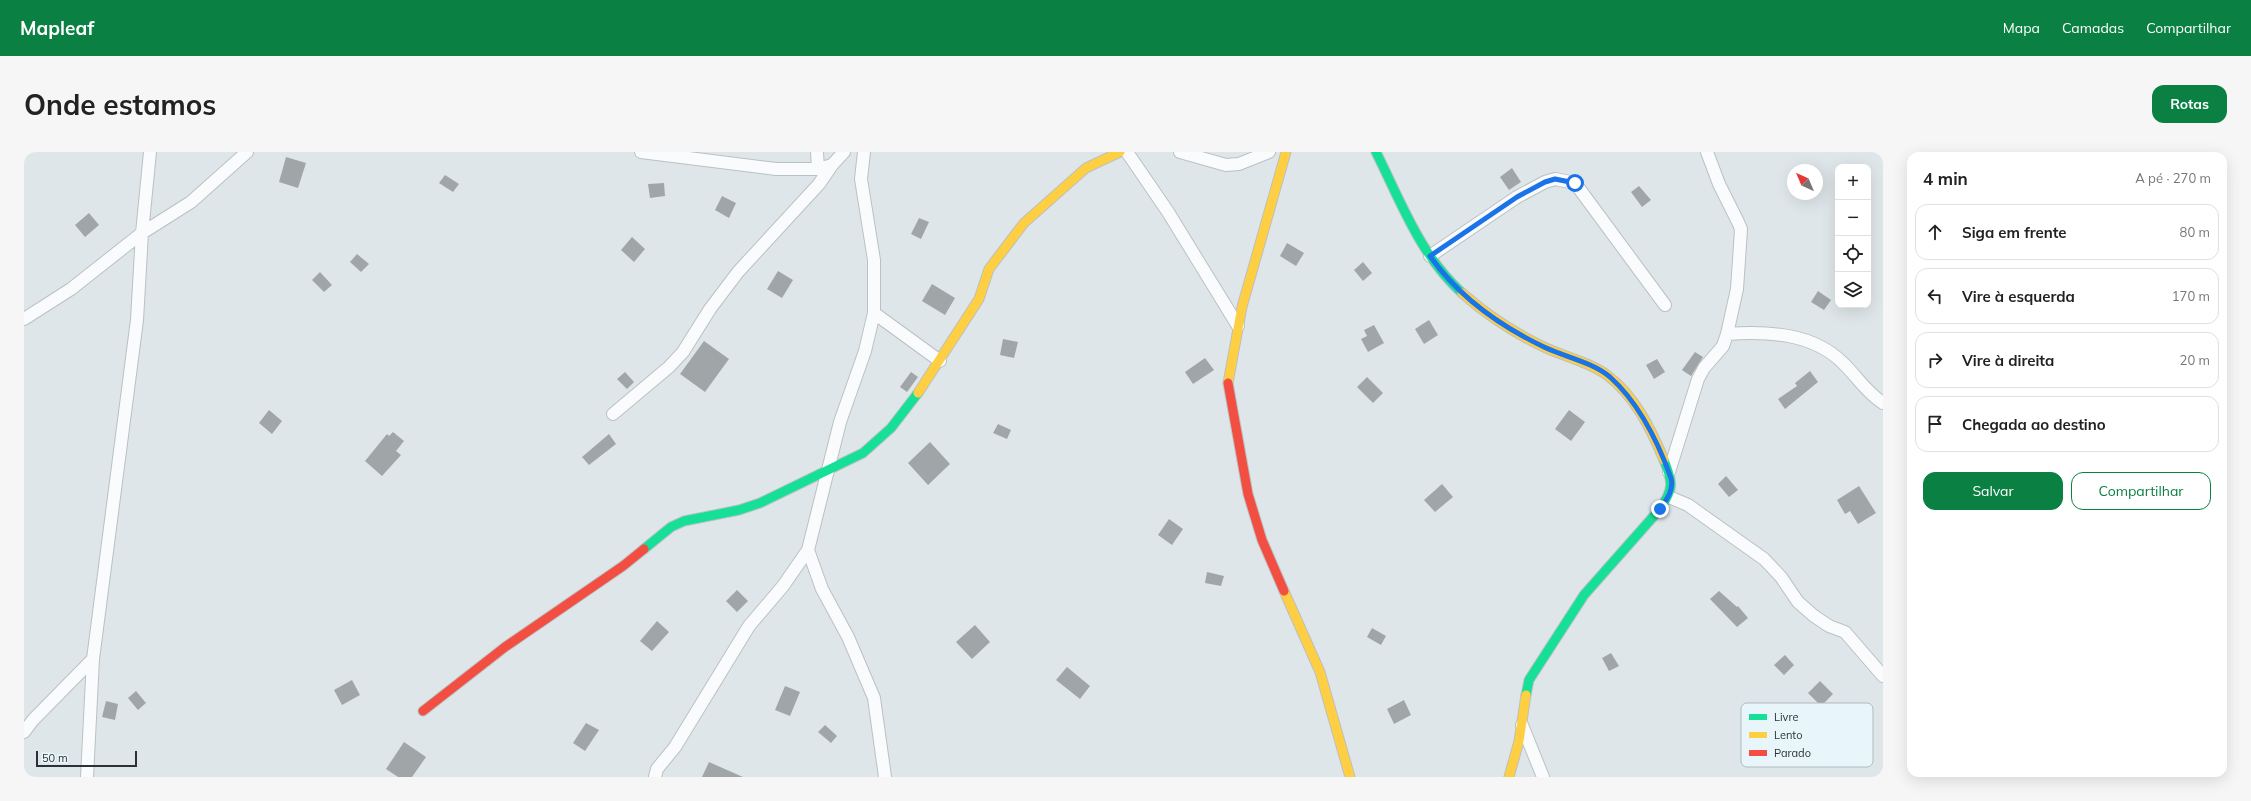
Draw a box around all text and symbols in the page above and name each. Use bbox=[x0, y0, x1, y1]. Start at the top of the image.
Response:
text: Mapleaf bbox=[20, 16, 94, 40]
text: Mapa bbox=[2003, 19, 2040, 37]
text: Camadas bbox=[2062, 19, 2124, 37]
text: Compartilhar bbox=[2146, 19, 2231, 37]
button: Rotas bbox=[2152, 85, 2227, 123]
text: Onde estamos bbox=[24, 87, 216, 122]
north arrow bbox=[1787, 164, 1823, 200]
map controls bbox=[1835, 164, 1871, 308]
button: + bbox=[1835, 164, 1871, 200]
text: 4 min bbox=[1923, 168, 1968, 189]
text: A pé · 270 m bbox=[2135, 170, 2211, 186]
route start bbox=[1566, 174, 1584, 192]
button: − bbox=[1835, 200, 1871, 236]
icon: ahead bbox=[1924, 221, 1946, 243]
text: Siga em frente bbox=[1962, 223, 2067, 242]
text: 80 m bbox=[2180, 224, 2210, 240]
button: locate bbox=[1835, 236, 1871, 272]
button: layers bbox=[1835, 272, 1871, 308]
icon: left bbox=[1924, 285, 1946, 307]
text: Vire à esquerda bbox=[1962, 287, 2075, 306]
text: 170 m bbox=[2172, 288, 2210, 304]
icon: right bbox=[1924, 349, 1946, 371]
text: Vire à direita bbox=[1962, 351, 2054, 370]
text: 20 m bbox=[2180, 352, 2210, 368]
icon: arrive bbox=[1924, 413, 1946, 435]
text: Chegada ao destino bbox=[1962, 415, 2106, 434]
button: Salvar bbox=[1923, 472, 2063, 510]
button: Compartilhar bbox=[2071, 472, 2211, 510]
route end bbox=[1651, 500, 1669, 518]
legend bbox=[1741, 703, 1873, 767]
text: Livre bbox=[1774, 710, 1798, 724]
text: Lento bbox=[1774, 728, 1802, 742]
text: Parado bbox=[1774, 746, 1811, 760]
scale bar bbox=[36, 749, 137, 768]
text: 50 m bbox=[42, 751, 68, 765]

